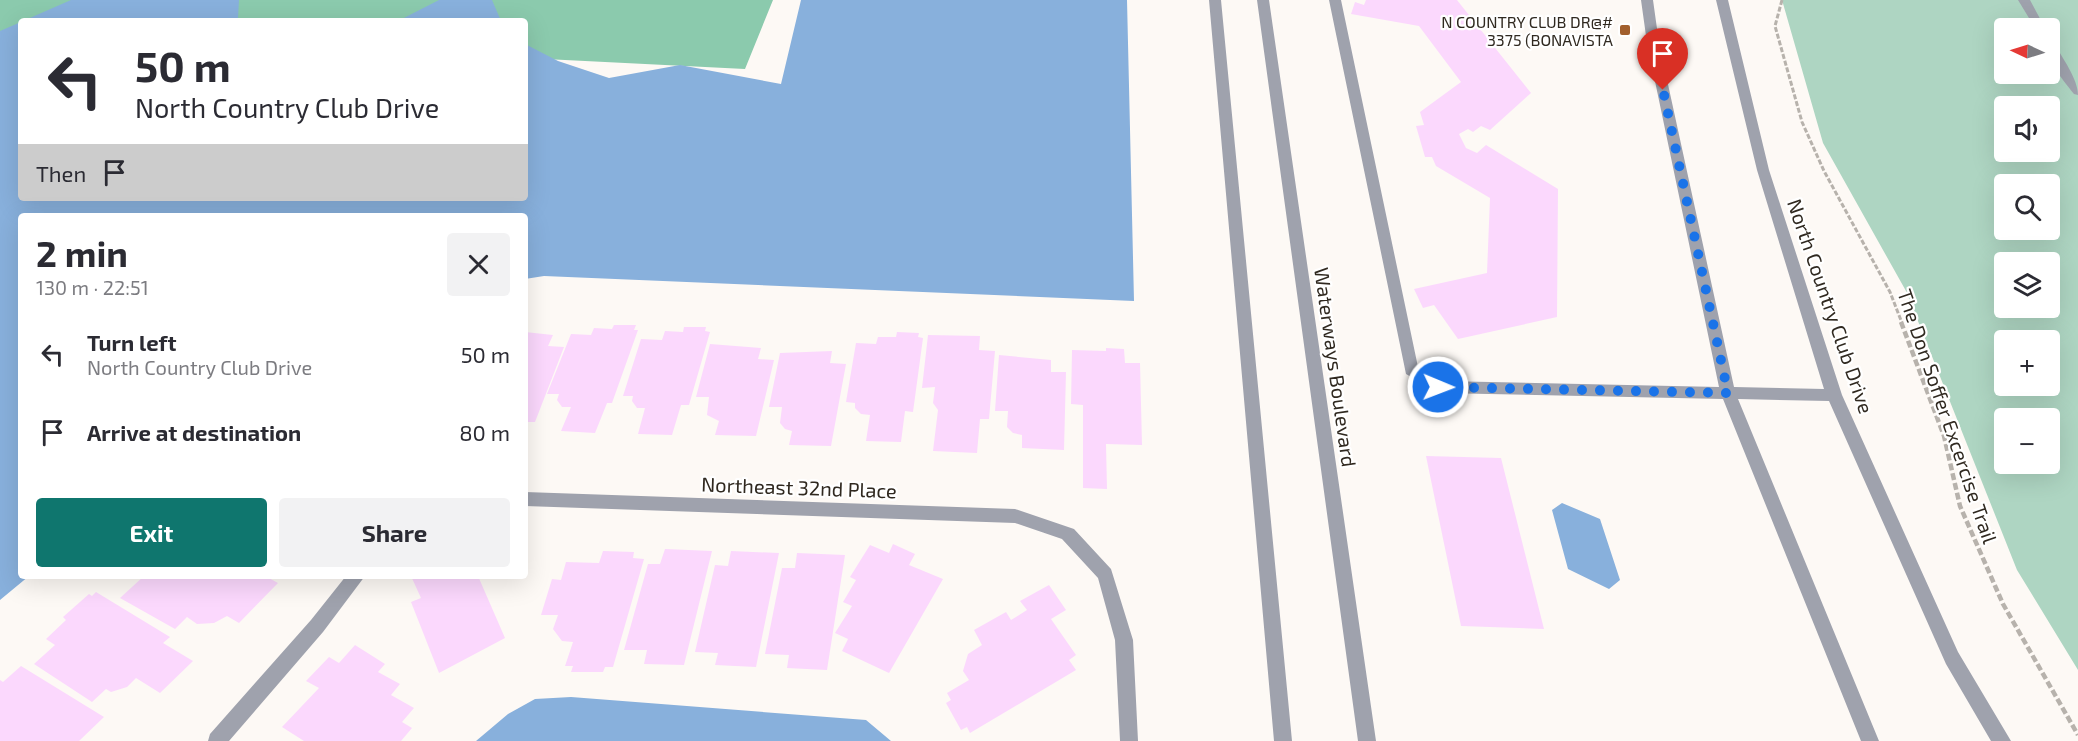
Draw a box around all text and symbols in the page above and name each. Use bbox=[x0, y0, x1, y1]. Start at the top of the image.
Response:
place label: N COUNTRY CLUB DR@# 3375 (BONAVISTA bbox=[1441, 12, 1613, 49]
north arrow bbox=[1994, 18, 2060, 84]
map controls bbox=[1994, 18, 2060, 474]
marker: N COUNTRY CLUB DR@# 3375 (BONAVISTA bbox=[1618, 23, 1632, 37]
pin bbox=[1637, 28, 1688, 90]
icon: arrive bbox=[1646, 37, 1679, 70]
text: 50 m bbox=[135, 40, 231, 90]
icon: left bbox=[36, 42, 114, 120]
text: North Country Club Drive bbox=[135, 91, 439, 123]
button: sound bbox=[1994, 96, 2060, 162]
icon: arrive bbox=[98, 156, 131, 189]
text: Then bbox=[36, 160, 86, 186]
button: search bbox=[1994, 174, 2060, 240]
street label: North Country Club Drive bbox=[1783, 196, 1879, 416]
text: 2 min bbox=[36, 231, 128, 274]
button: close bbox=[447, 233, 510, 296]
button: layers bbox=[1994, 252, 2060, 318]
street label: Waterways Boulevard bbox=[1310, 266, 1362, 468]
text: 130 m · 22:51 bbox=[36, 275, 149, 299]
street label: The Don Soffer Excercise Trail bbox=[1893, 286, 2003, 546]
text: Turn left bbox=[87, 329, 176, 355]
button: + bbox=[1994, 330, 2060, 396]
icon: left bbox=[36, 338, 69, 371]
text: 50 m bbox=[461, 341, 510, 367]
text: North Country Club Drive bbox=[87, 355, 312, 379]
position arrow bbox=[1406, 355, 1470, 419]
button: − bbox=[1994, 408, 2060, 474]
icon: arrive bbox=[36, 416, 69, 449]
text: Arrive at destination bbox=[87, 419, 301, 445]
text: 80 m bbox=[459, 419, 510, 445]
street label: Northeast 32nd Place bbox=[701, 472, 897, 502]
button: Exit bbox=[36, 498, 267, 567]
button: Share bbox=[279, 498, 510, 567]

